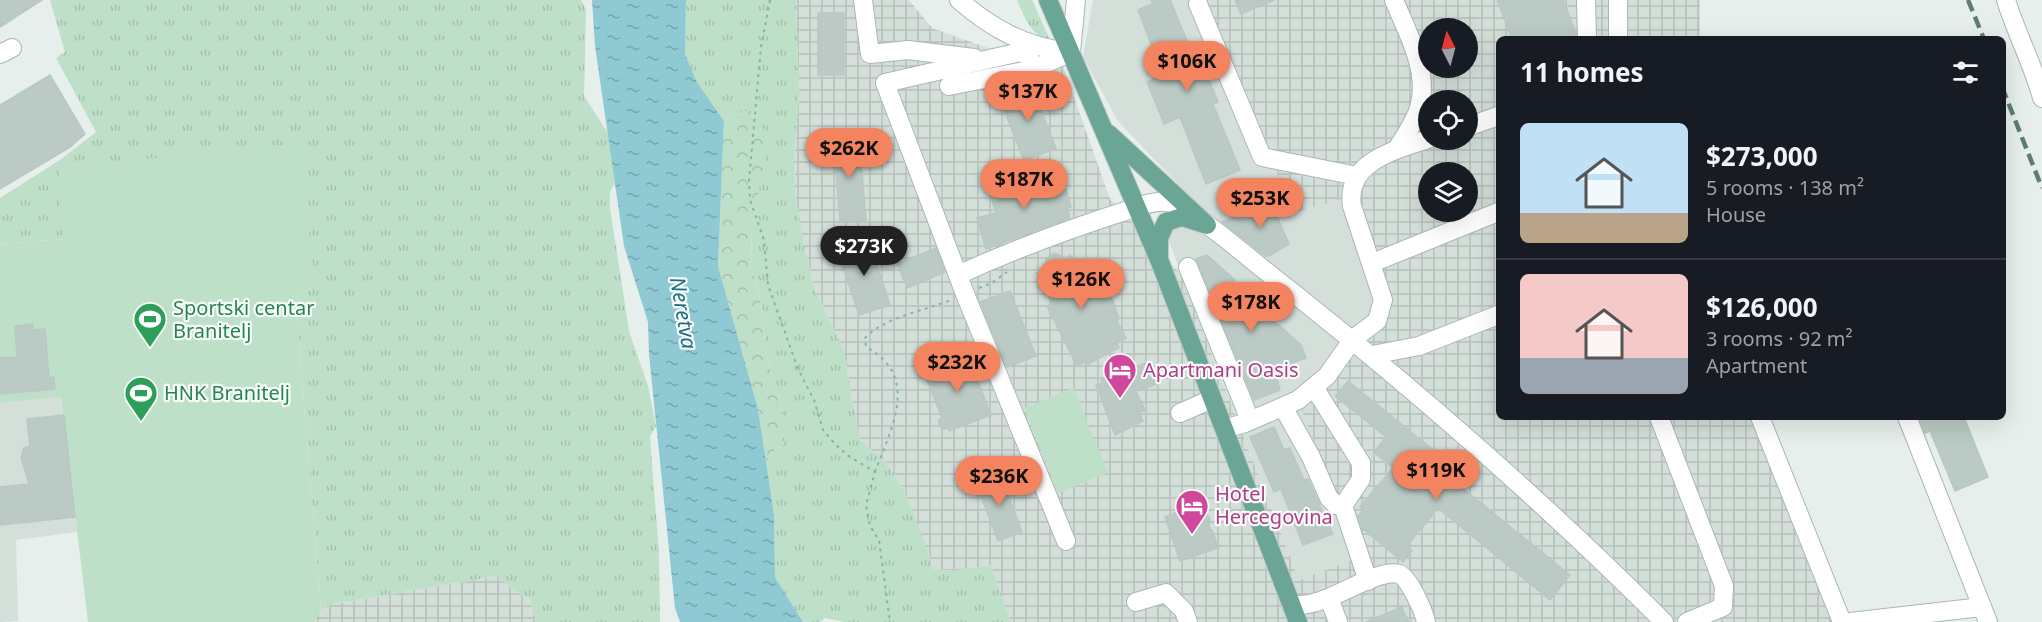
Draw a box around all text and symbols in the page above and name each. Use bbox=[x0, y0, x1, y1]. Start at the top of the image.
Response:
north arrow bbox=[1418, 18, 1478, 78]
map controls bbox=[1418, 18, 1478, 222]
pin: $106K bbox=[1145, 41, 1229, 92]
text: $106K bbox=[1157, 47, 1217, 74]
text: 11 homes bbox=[1520, 54, 1644, 90]
icon: filters bbox=[1949, 56, 1982, 89]
pin: $137K bbox=[986, 71, 1070, 122]
text: $137K bbox=[998, 77, 1058, 104]
button: locate bbox=[1418, 90, 1478, 150]
pin: $262K bbox=[807, 128, 891, 179]
text: $262K bbox=[819, 134, 879, 161]
text: $273,000 bbox=[1706, 138, 1818, 174]
icon: home bbox=[1568, 147, 1640, 219]
pin: $187K bbox=[982, 159, 1066, 210]
button: layers bbox=[1418, 162, 1478, 222]
text: $187K bbox=[994, 165, 1054, 192]
text: 5 rooms · 138 m² bbox=[1706, 174, 1864, 201]
pin: $253K bbox=[1218, 178, 1302, 229]
text: $253K bbox=[1230, 184, 1290, 211]
text: House bbox=[1706, 201, 1766, 228]
pin: $273K bbox=[822, 226, 906, 277]
text: $273K bbox=[834, 232, 894, 259]
pin: $126K bbox=[1039, 259, 1123, 310]
text: $126K bbox=[1051, 265, 1111, 292]
water label: Neretva bbox=[664, 275, 704, 351]
pin: $178K bbox=[1209, 282, 1293, 333]
text: $178K bbox=[1221, 288, 1281, 315]
text: $126,000 bbox=[1706, 289, 1818, 325]
place label: Sportski centar Branitelj bbox=[173, 294, 314, 344]
icon: home bbox=[1568, 298, 1640, 370]
sports icon: Sportski centar Branitelj bbox=[132, 301, 168, 348]
text: 3 rooms · 92 m² bbox=[1706, 325, 1853, 352]
pin: $232K bbox=[915, 342, 999, 393]
text: $232K bbox=[927, 348, 987, 375]
hotel icon: Apartmani Oasis bbox=[1102, 352, 1138, 399]
text: Apartment bbox=[1706, 352, 1807, 379]
place label: Apartmani Oasis bbox=[1143, 356, 1299, 383]
sports icon: HNK Branitelj bbox=[123, 375, 159, 422]
place label: HNK Branitelj bbox=[164, 379, 290, 406]
pin: $119K bbox=[1394, 450, 1478, 501]
pin: $236K bbox=[957, 456, 1041, 507]
text: $119K bbox=[1406, 456, 1466, 483]
text: $236K bbox=[969, 462, 1029, 489]
place label: Hotel Hercegovina bbox=[1215, 480, 1333, 530]
hotel icon: Hotel Hercegovina bbox=[1174, 488, 1210, 535]

